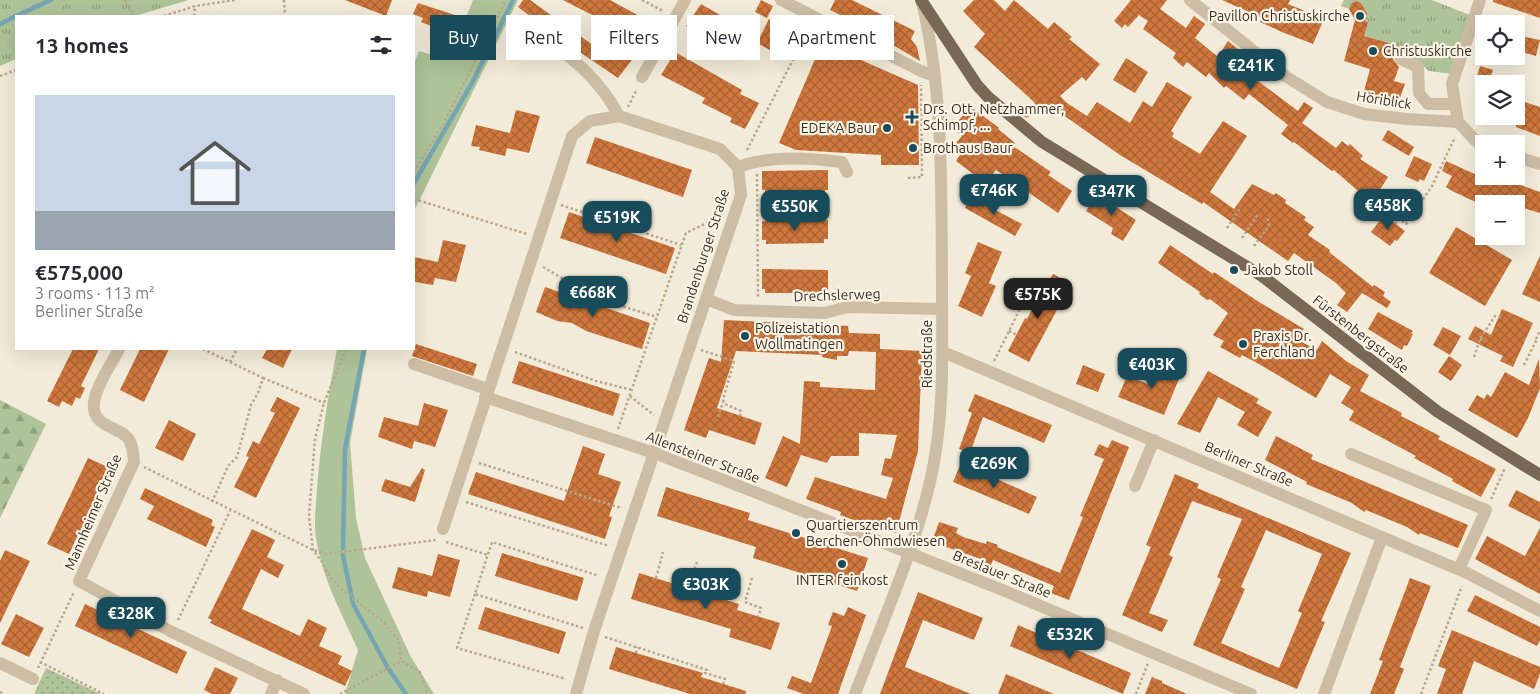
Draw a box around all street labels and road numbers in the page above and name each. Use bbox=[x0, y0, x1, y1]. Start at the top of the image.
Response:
street label: Höriblick bbox=[1355, 88, 1413, 112]
street label: Brandenburger Straße bbox=[674, 187, 732, 325]
street label: Drechslerweg bbox=[793, 285, 881, 305]
street label: Fürstenbergstraße bbox=[1310, 292, 1412, 376]
street label: Riedstraße bbox=[919, 320, 935, 388]
street label: Allensteiner Straße bbox=[644, 428, 762, 486]
street label: Berliner Straße bbox=[1202, 438, 1296, 490]
street label: Mannheimer Straße bbox=[61, 452, 125, 572]
street label: Breslauer Straße bbox=[951, 547, 1053, 601]

